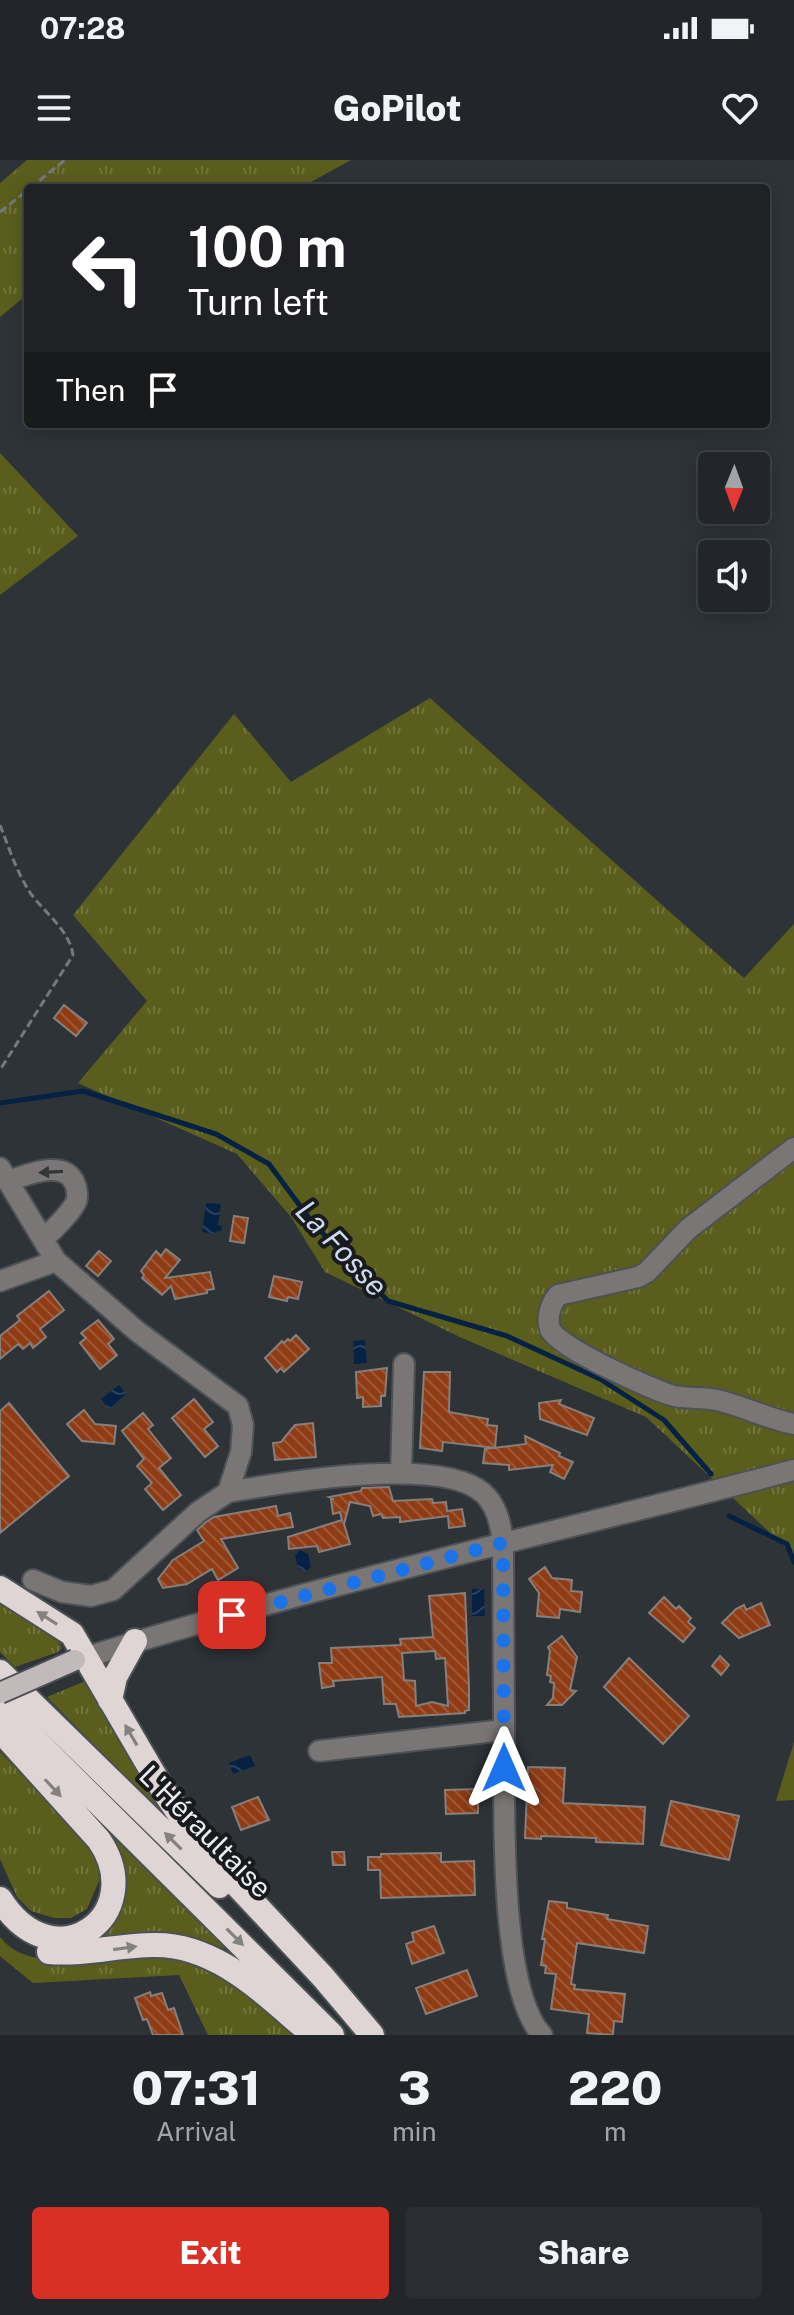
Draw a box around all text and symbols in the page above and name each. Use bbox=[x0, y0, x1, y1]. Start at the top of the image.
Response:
text: 07:28 bbox=[40, 10, 125, 46]
icon: menu bbox=[32, 86, 76, 130]
icon: heart bbox=[718, 86, 762, 130]
text: GoPilot bbox=[333, 87, 461, 129]
text: 100 m bbox=[188, 214, 347, 280]
icon: left bbox=[56, 216, 160, 320]
text: Turn left bbox=[188, 281, 329, 323]
icon: arrive bbox=[141, 368, 185, 412]
text: Then bbox=[56, 372, 125, 408]
north arrow bbox=[698, 452, 770, 524]
map controls bbox=[698, 452, 770, 612]
button: sound bbox=[698, 540, 770, 612]
one-way arrow bbox=[38, 1166, 63, 1179]
water label: La Fosse bbox=[289, 1193, 395, 1303]
pin bbox=[198, 1581, 266, 1649]
icon: arrive bbox=[210, 1593, 254, 1637]
one-way arrow bbox=[36, 1612, 58, 1626]
one-way arrow bbox=[124, 1724, 138, 1746]
position arrow bbox=[462, 1726, 546, 1810]
street label: L'Héraultaise bbox=[133, 1758, 279, 1904]
one-way arrow bbox=[43, 1778, 61, 1797]
one-way arrow bbox=[164, 1832, 183, 1851]
one-way arrow bbox=[225, 1927, 244, 1945]
one-way arrow bbox=[113, 1941, 138, 1954]
text: 07:31 bbox=[132, 2059, 261, 2116]
text: 3 bbox=[398, 2059, 431, 2116]
text: 220 bbox=[568, 2059, 662, 2116]
text: Arrival bbox=[156, 2116, 236, 2147]
text: min bbox=[392, 2116, 436, 2147]
text: m bbox=[604, 2116, 626, 2147]
button: Exit bbox=[32, 2207, 389, 2299]
button: Share bbox=[405, 2207, 762, 2299]

